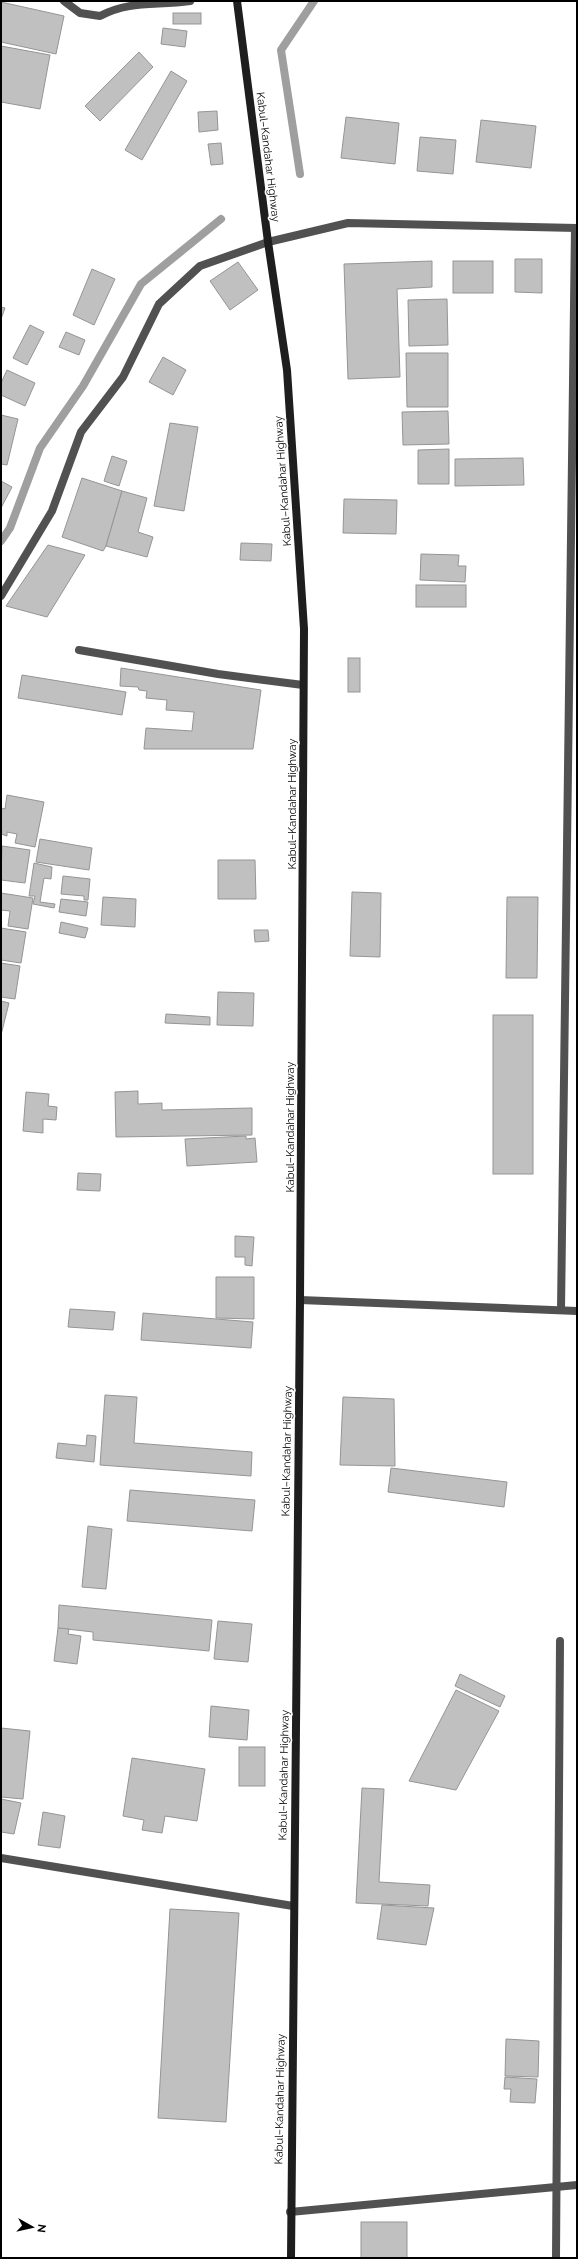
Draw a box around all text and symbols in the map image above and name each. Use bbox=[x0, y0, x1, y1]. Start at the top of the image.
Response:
street label: Kabul–Kandahar Highway bbox=[254, 91, 282, 223]
street label: Kabul–Kandahar Highway bbox=[272, 415, 294, 547]
street label: Kabul–Kandahar Highway bbox=[286, 739, 299, 869]
street label: Kabul–Kandahar Highway bbox=[284, 1062, 297, 1192]
street label: Kabul–Kandahar Highway bbox=[279, 1385, 295, 1516]
street label: Kabul–Kandahar Highway bbox=[276, 1709, 292, 1840]
street label: Kabul–Kandahar Highway bbox=[272, 2033, 288, 2164]
north arrow bbox=[12, 2207, 52, 2247]
text: N bbox=[34, 2223, 48, 2233]

